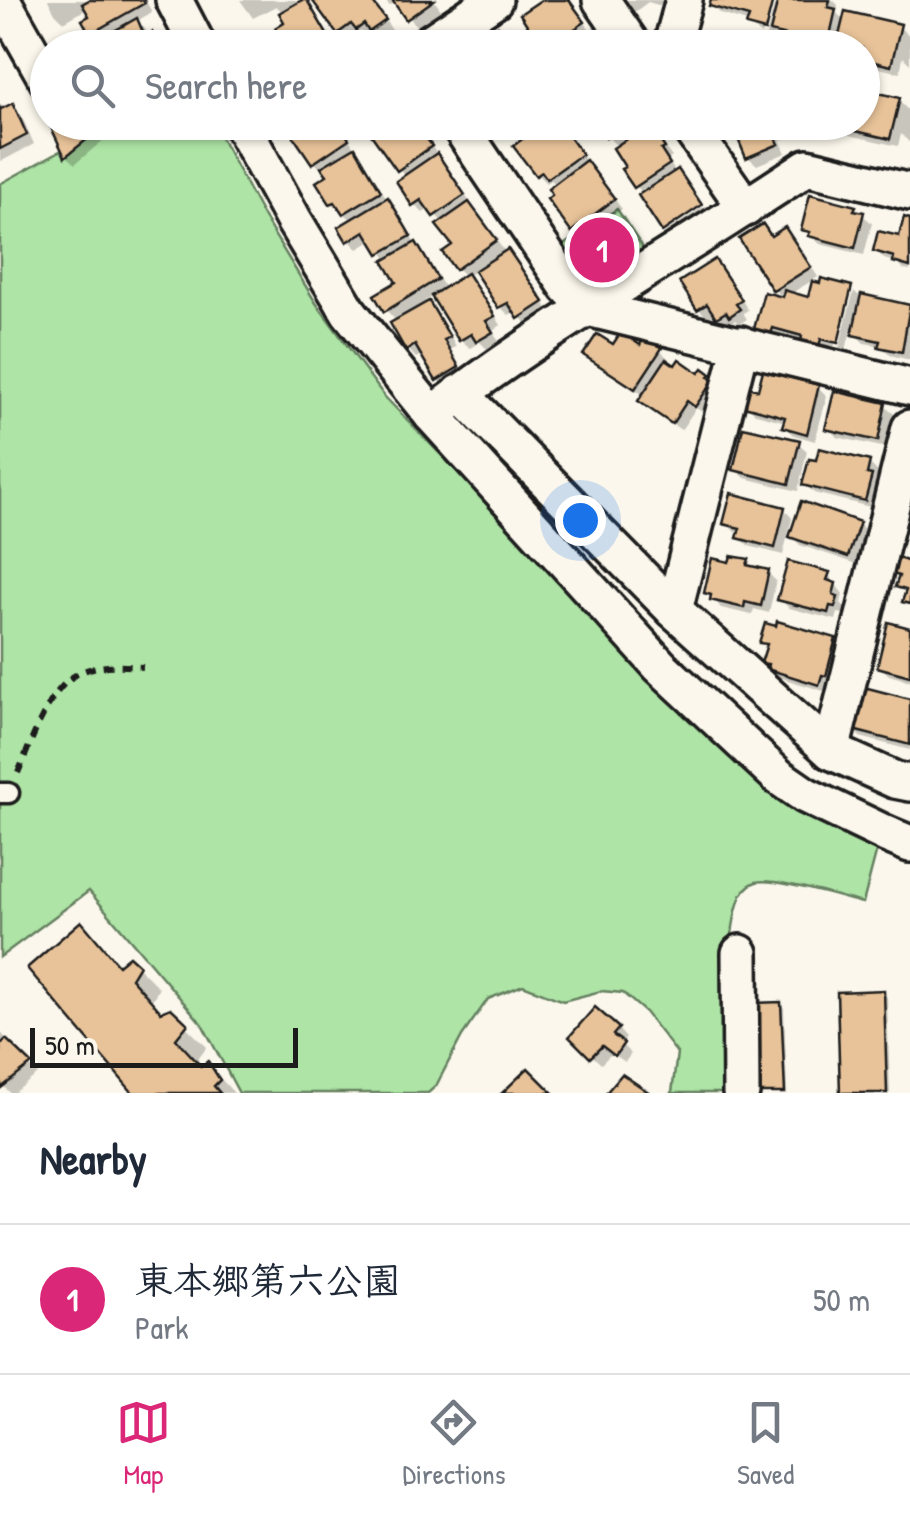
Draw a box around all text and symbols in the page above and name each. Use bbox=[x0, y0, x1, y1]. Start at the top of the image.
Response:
search box bbox=[30, 30, 880, 140]
icon: search bbox=[65, 58, 120, 113]
text: Search here bbox=[145, 59, 307, 111]
pin: 1 bbox=[570, 212, 634, 288]
your location bbox=[555, 495, 606, 546]
scale bar bbox=[30, 1023, 298, 1068]
text: 50 m bbox=[45, 1026, 95, 1064]
text: Nearby bbox=[40, 1130, 147, 1187]
text: 東本郷第六公園 bbox=[135, 1254, 401, 1306]
text: 1 bbox=[67, 1278, 78, 1321]
text: 50 m bbox=[813, 1278, 870, 1321]
text: Park bbox=[135, 1306, 189, 1349]
tab: Map bbox=[116, 1395, 171, 1493]
tab: Directions bbox=[402, 1395, 505, 1493]
tab: Saved bbox=[737, 1395, 794, 1493]

